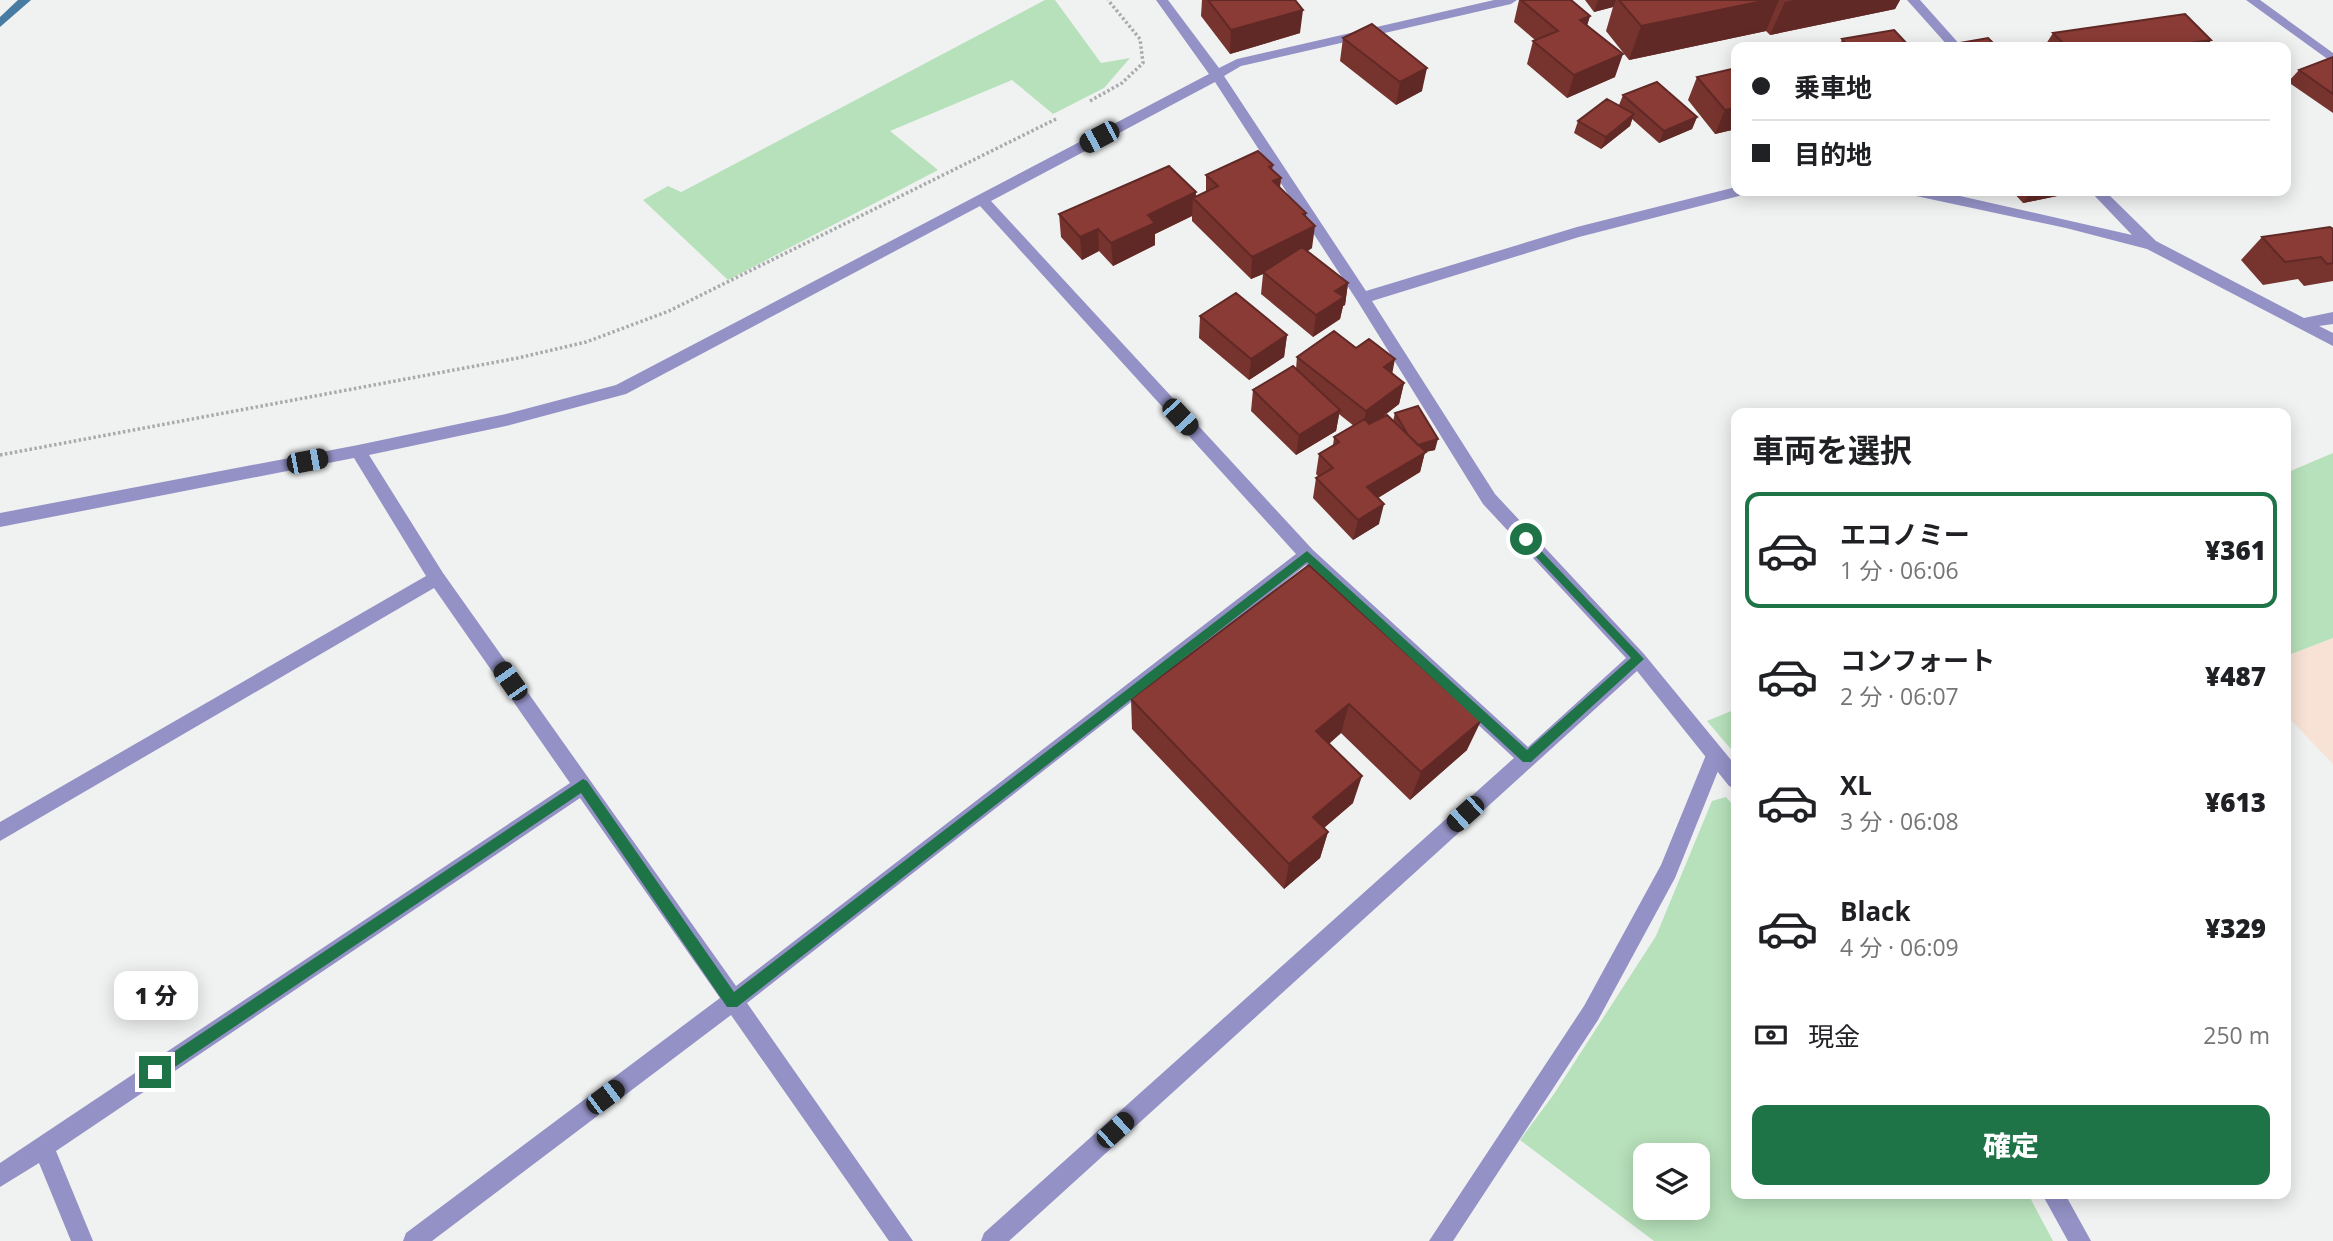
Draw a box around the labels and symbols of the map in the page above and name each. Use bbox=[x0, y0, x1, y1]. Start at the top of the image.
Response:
car bbox=[1076, 118, 1123, 156]
car bbox=[1158, 394, 1203, 440]
car bbox=[285, 447, 330, 475]
route start bbox=[1510, 523, 1542, 555]
car bbox=[490, 658, 531, 704]
car bbox=[1443, 792, 1488, 836]
callout: 1 分 bbox=[113, 970, 197, 1020]
route end bbox=[139, 1056, 171, 1088]
car bbox=[582, 1076, 629, 1118]
car bbox=[1093, 1108, 1138, 1152]

